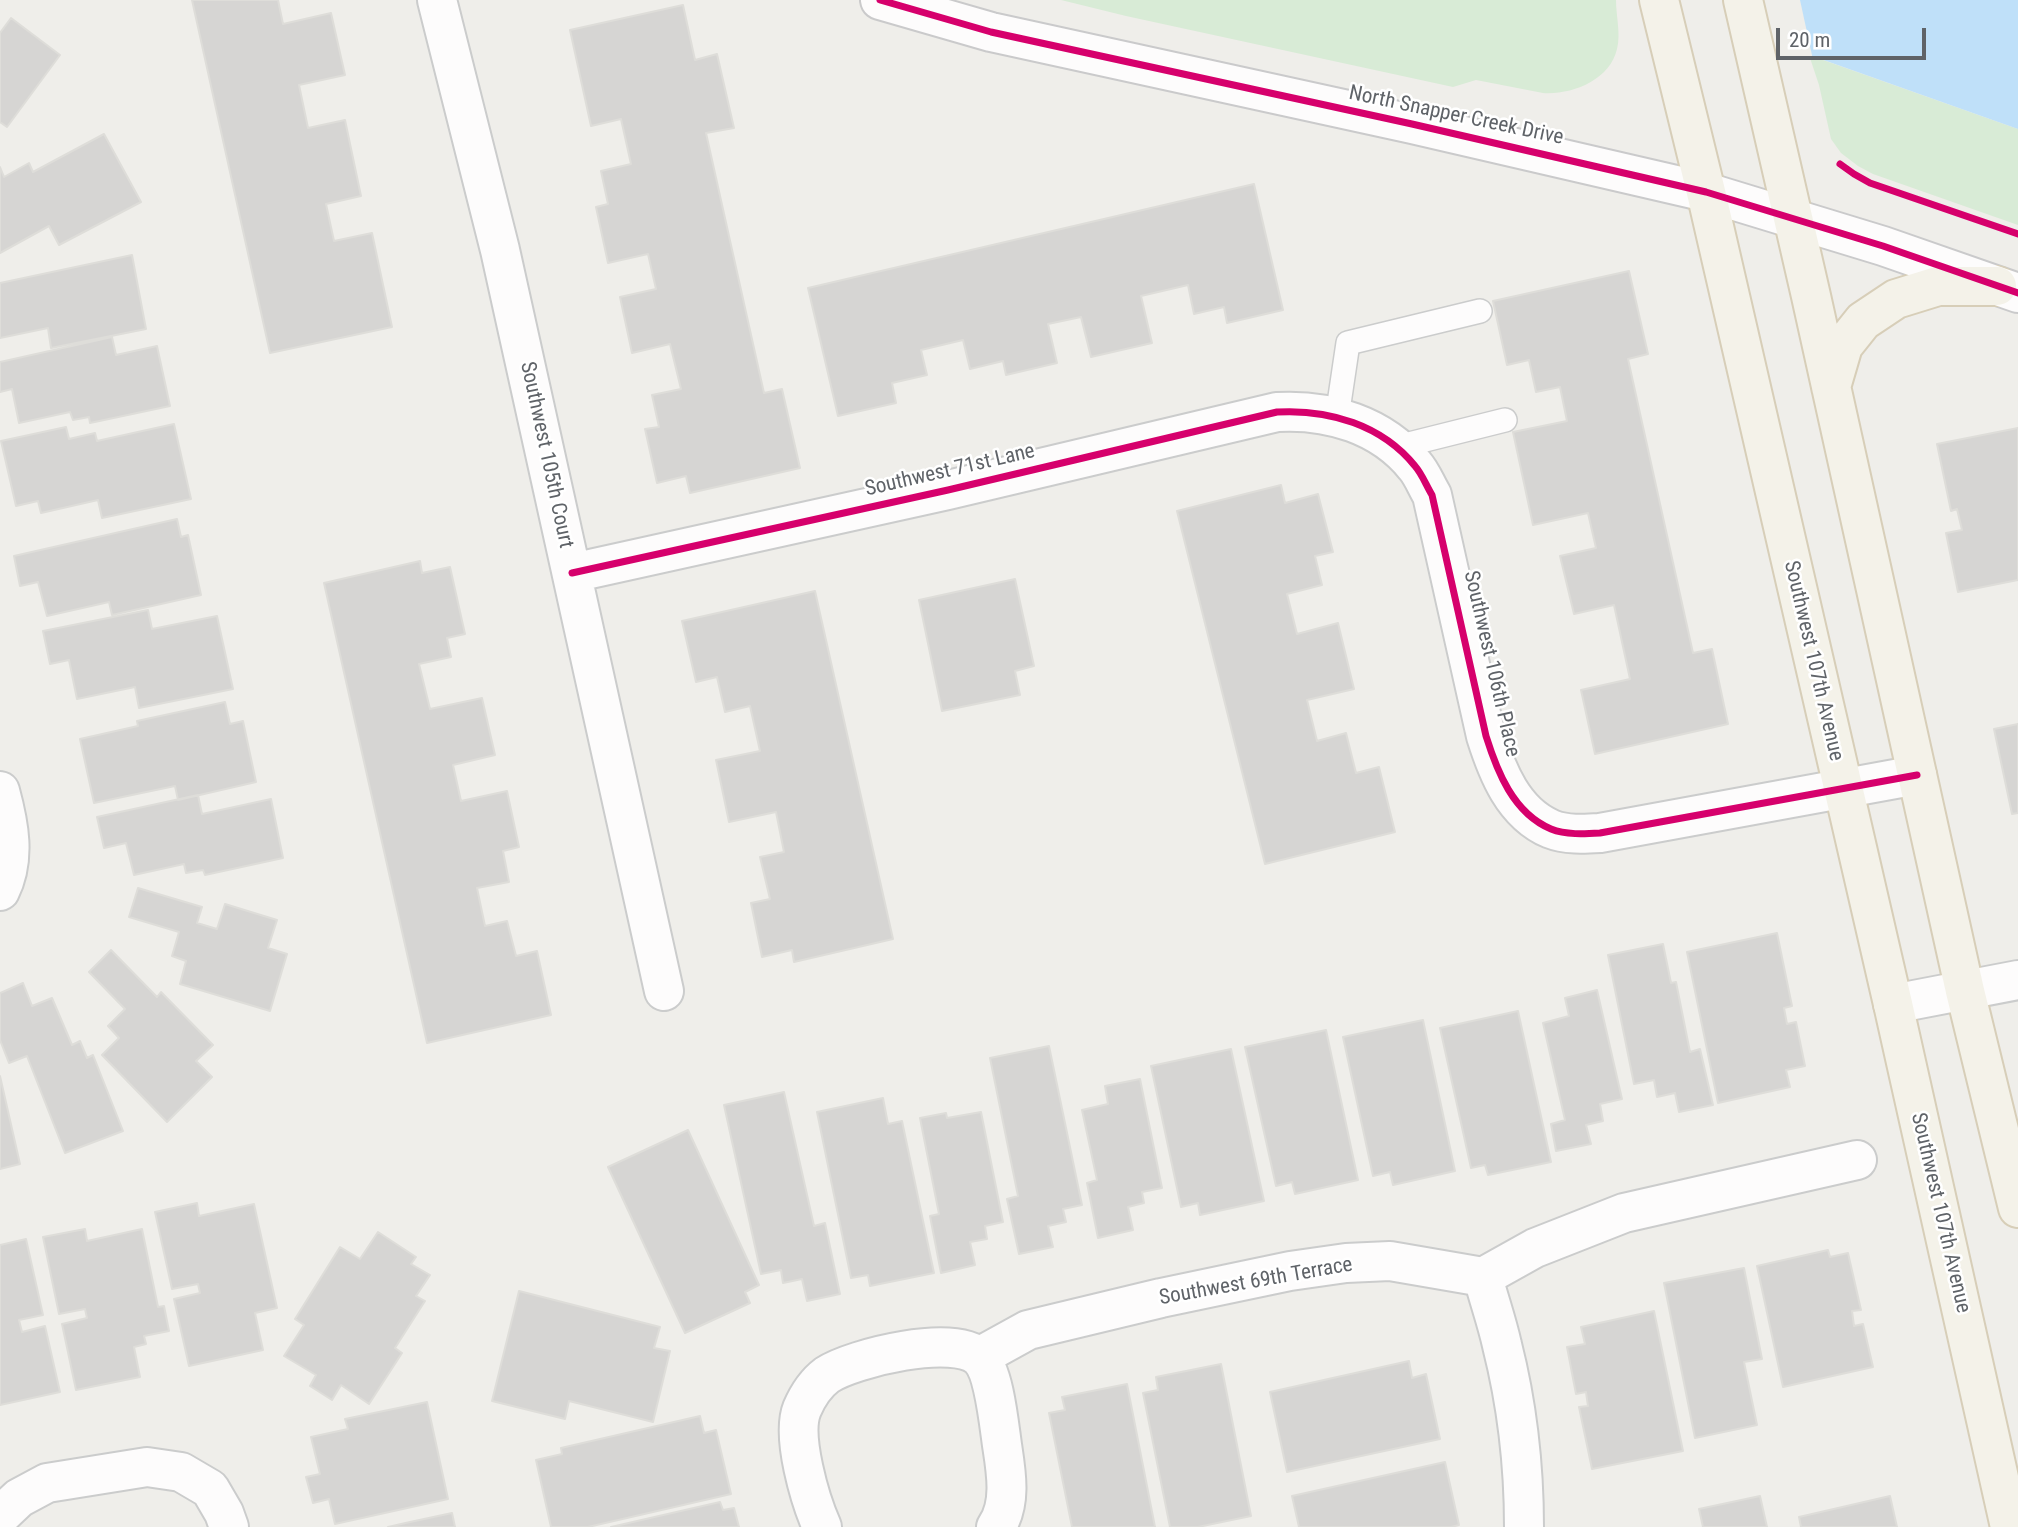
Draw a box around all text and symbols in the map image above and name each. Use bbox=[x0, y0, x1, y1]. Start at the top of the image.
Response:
scale bar bbox=[1780, 14, 1930, 58]
text: 20 m bbox=[1789, 28, 1830, 52]
street label: North Snapper Creek Drive bbox=[1347, 81, 1565, 151]
street label: Southwest 105th Court bbox=[514, 359, 578, 551]
street label: Southwest 71st Lane bbox=[863, 439, 1037, 503]
street label: Southwest 107th Avenue bbox=[1778, 558, 1848, 764]
street label: Southwest 106th Place bbox=[1457, 568, 1525, 760]
street label: Southwest 107th Avenue bbox=[1905, 1110, 1975, 1316]
street label: Southwest 69th Terrace bbox=[1157, 1253, 1355, 1311]

